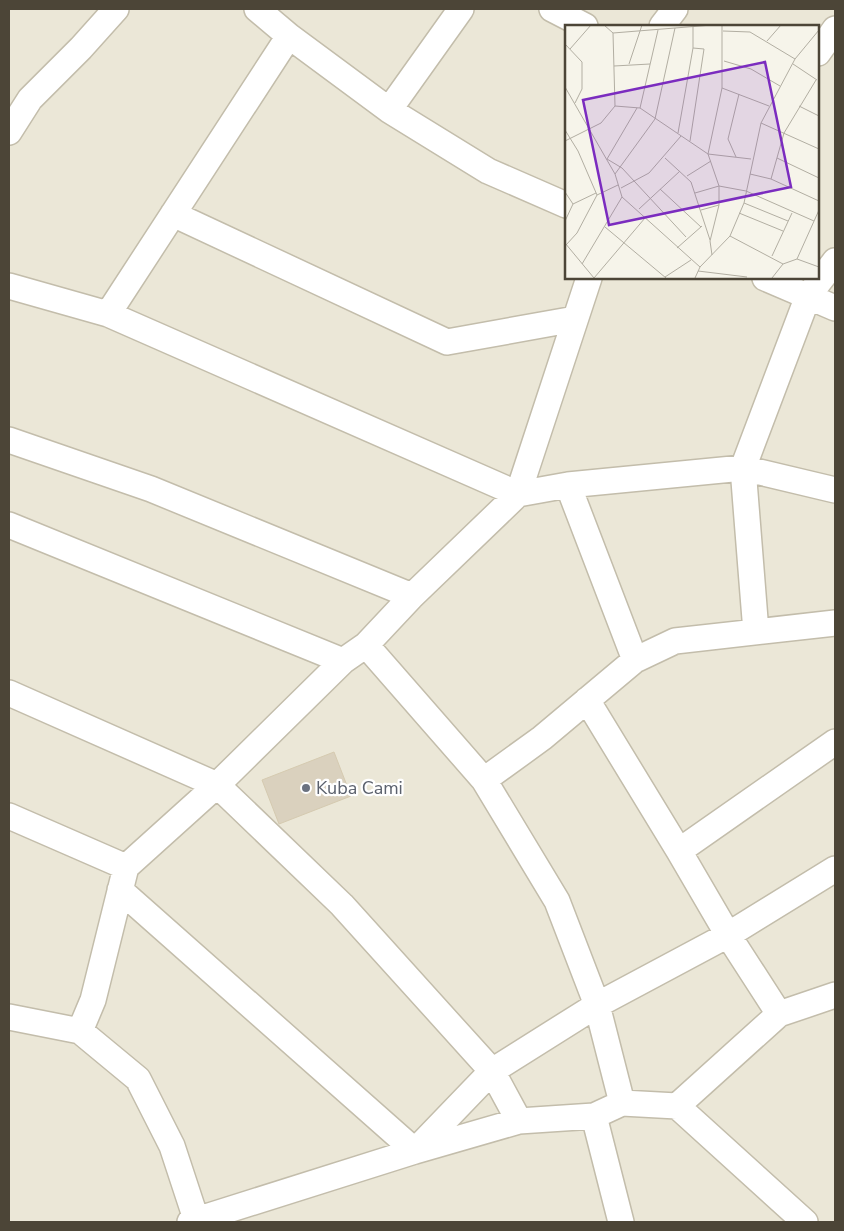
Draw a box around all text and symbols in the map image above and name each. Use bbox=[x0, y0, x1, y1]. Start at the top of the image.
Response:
inset map bbox=[565, 25, 819, 279]
place label: Kuba Cami bbox=[316, 776, 403, 800]
marker: Kuba Cami bbox=[300, 782, 312, 794]

